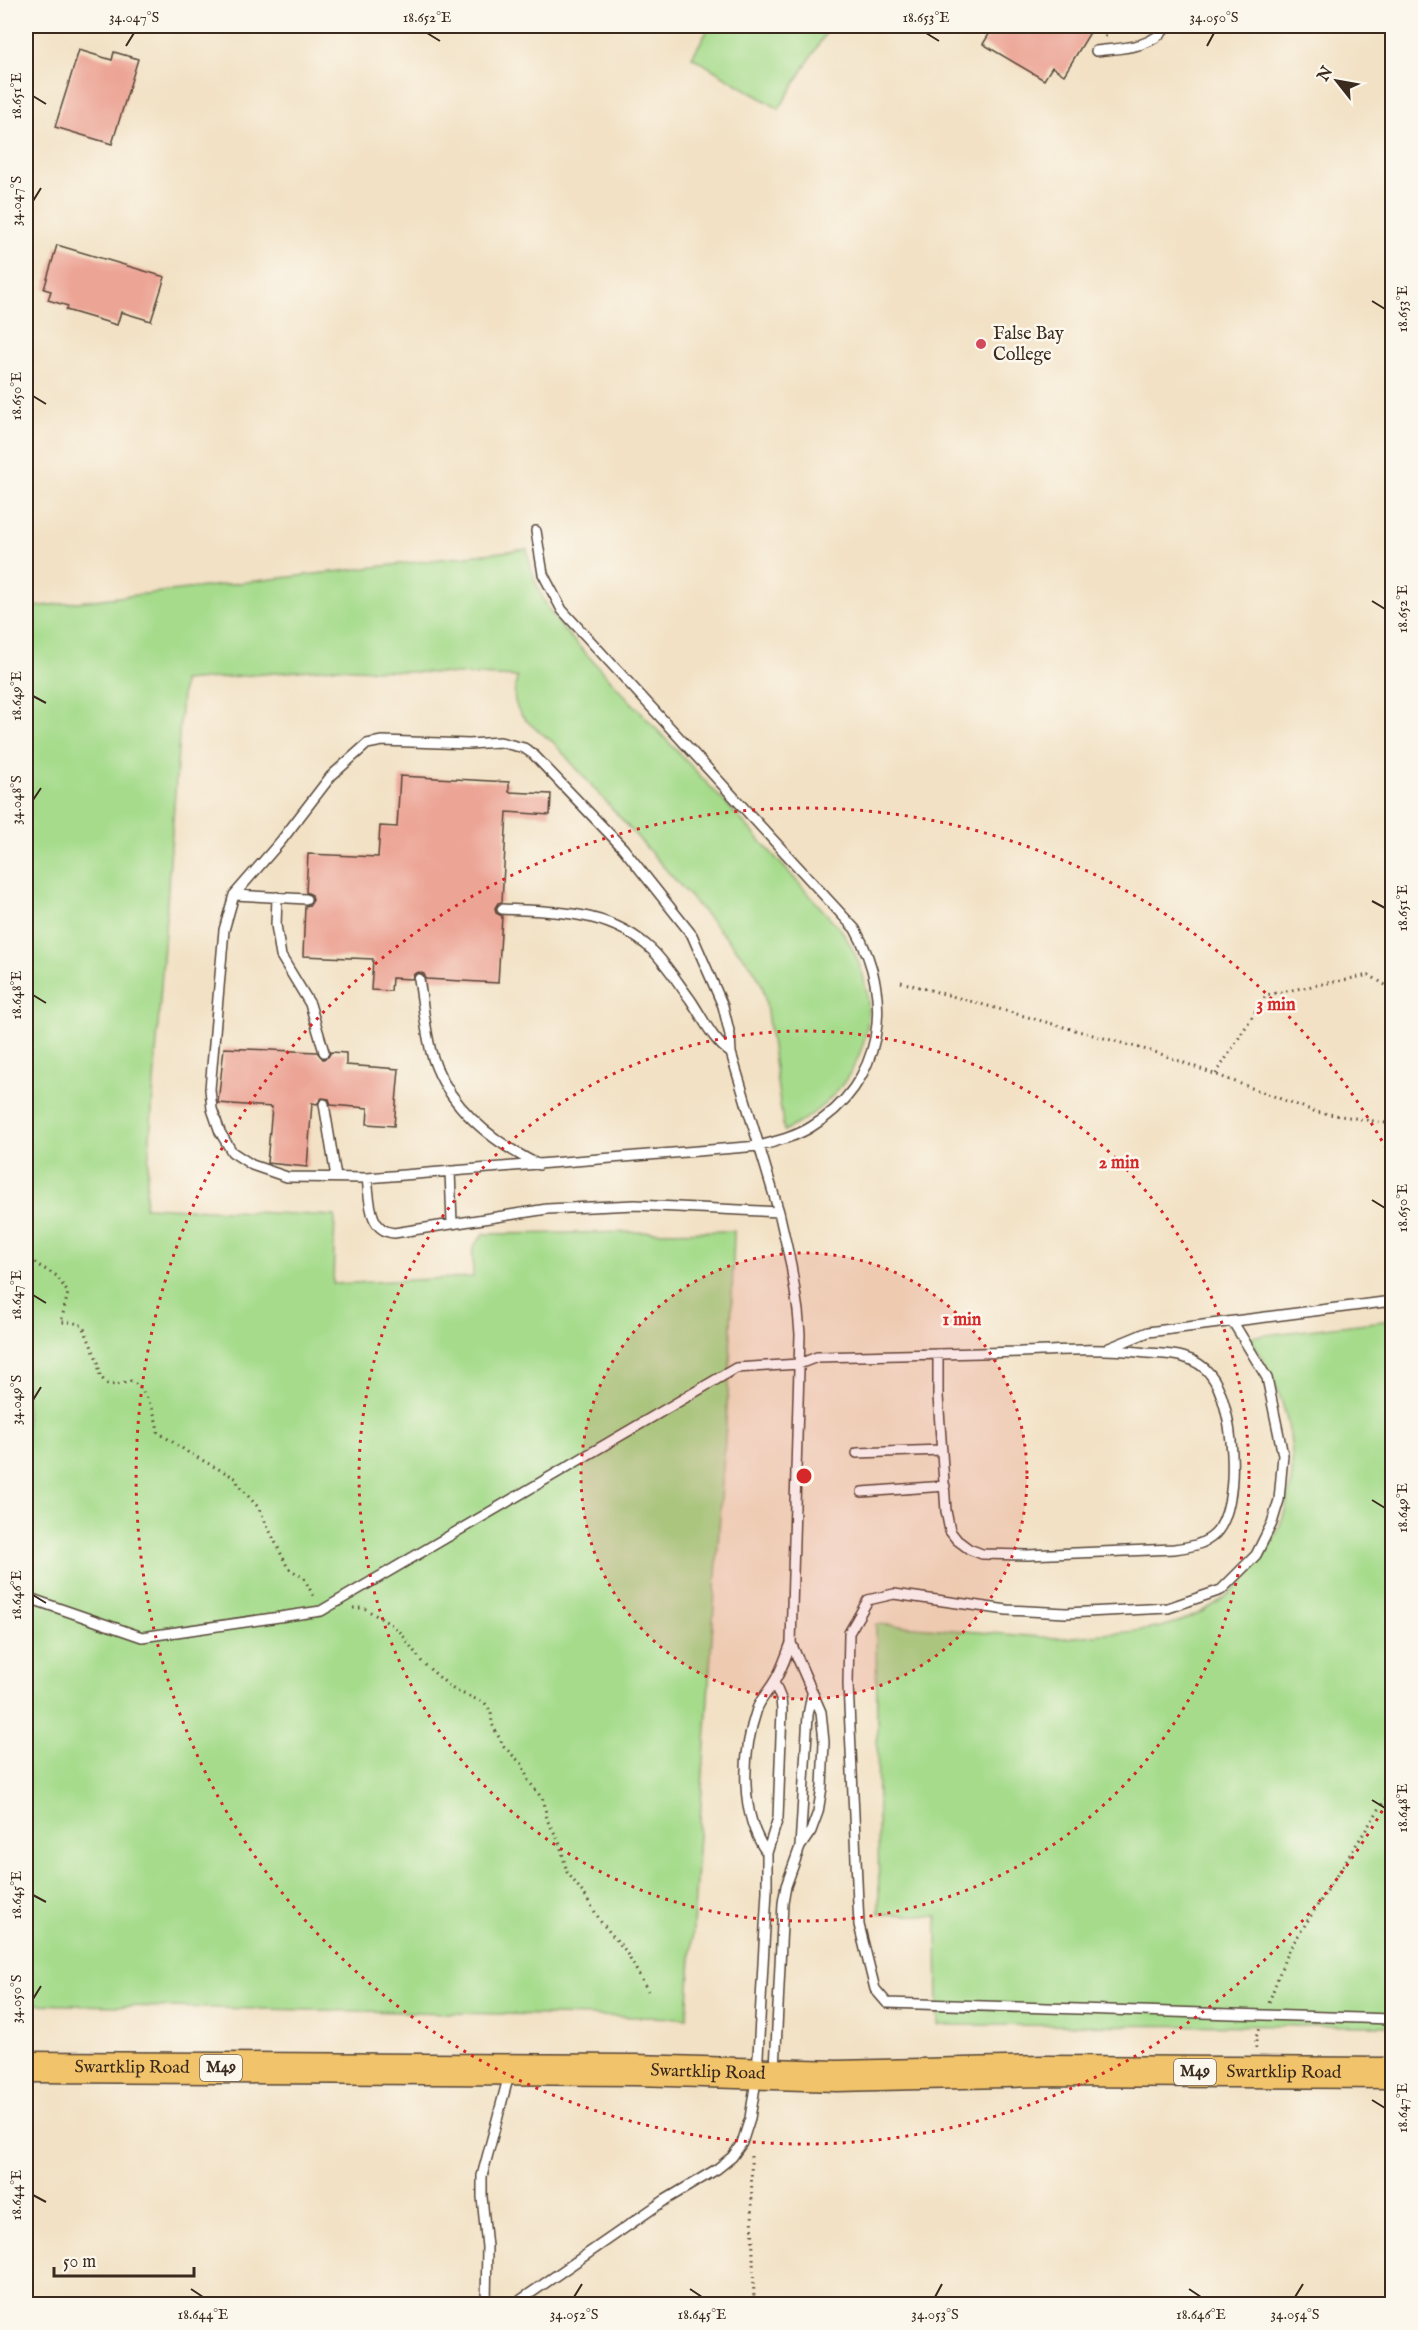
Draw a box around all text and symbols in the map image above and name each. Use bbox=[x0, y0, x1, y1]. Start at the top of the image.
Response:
text: 34.047°S bbox=[109, 8, 159, 27]
text: 18.652°E bbox=[403, 8, 451, 27]
text: 18.653°E bbox=[902, 8, 950, 27]
text: 34.050°S bbox=[1189, 8, 1239, 27]
north arrow bbox=[1307, 51, 1367, 111]
text: N bbox=[1313, 63, 1338, 86]
text: 18.651°E bbox=[7, 72, 26, 120]
text: 34.047°S bbox=[7, 176, 26, 226]
text: 18.653°E bbox=[1393, 285, 1412, 333]
place label: False Bay College bbox=[993, 323, 1064, 367]
marker: False Bay College bbox=[974, 337, 988, 351]
text: 18.650°E bbox=[7, 372, 26, 420]
text: 18.652°E bbox=[1393, 585, 1412, 633]
text: 18.649°E bbox=[7, 671, 26, 721]
text: 34.048°S bbox=[7, 775, 26, 825]
text: 18.651°E bbox=[1393, 884, 1412, 932]
text: 18.648°E bbox=[7, 970, 26, 1020]
text: 3 min bbox=[1257, 994, 1296, 1017]
text: 2 min bbox=[1099, 1152, 1140, 1175]
text: 18.650°E bbox=[1393, 1184, 1412, 1232]
text: 18.647°E bbox=[7, 1270, 26, 1320]
text: 1 min bbox=[943, 1309, 982, 1332]
text: 34.049°S bbox=[7, 1375, 26, 1425]
centre of rings bbox=[794, 1466, 814, 1486]
text: 18.649°E bbox=[1393, 1483, 1412, 1533]
text: 18.646°E bbox=[7, 1570, 26, 1620]
text: 18.648°E bbox=[1393, 1783, 1412, 1833]
text: 18.645°E bbox=[7, 1871, 26, 1919]
text: 34.050°S bbox=[7, 1974, 26, 2024]
road number: M49 bbox=[200, 2055, 242, 2081]
street label: Swartklip Road bbox=[74, 2056, 190, 2079]
street label: Swartklip Road bbox=[650, 2059, 766, 2085]
road number: M49 bbox=[1174, 2059, 1216, 2085]
street label: Swartklip Road bbox=[1226, 2061, 1342, 2084]
text: 18.647°E bbox=[1393, 2083, 1412, 2133]
text: 18.644°E bbox=[7, 2170, 26, 2220]
scale bar bbox=[54, 2240, 194, 2278]
text: 50 m bbox=[63, 2251, 96, 2274]
text: 18.644°E bbox=[178, 2305, 228, 2324]
text: 34.052°S bbox=[550, 2305, 598, 2324]
text: 18.645°E bbox=[678, 2305, 726, 2324]
text: 34.053°S bbox=[911, 2305, 959, 2324]
text: 18.646°E bbox=[1176, 2305, 1226, 2324]
text: 34.054°S bbox=[1270, 2305, 1320, 2324]

